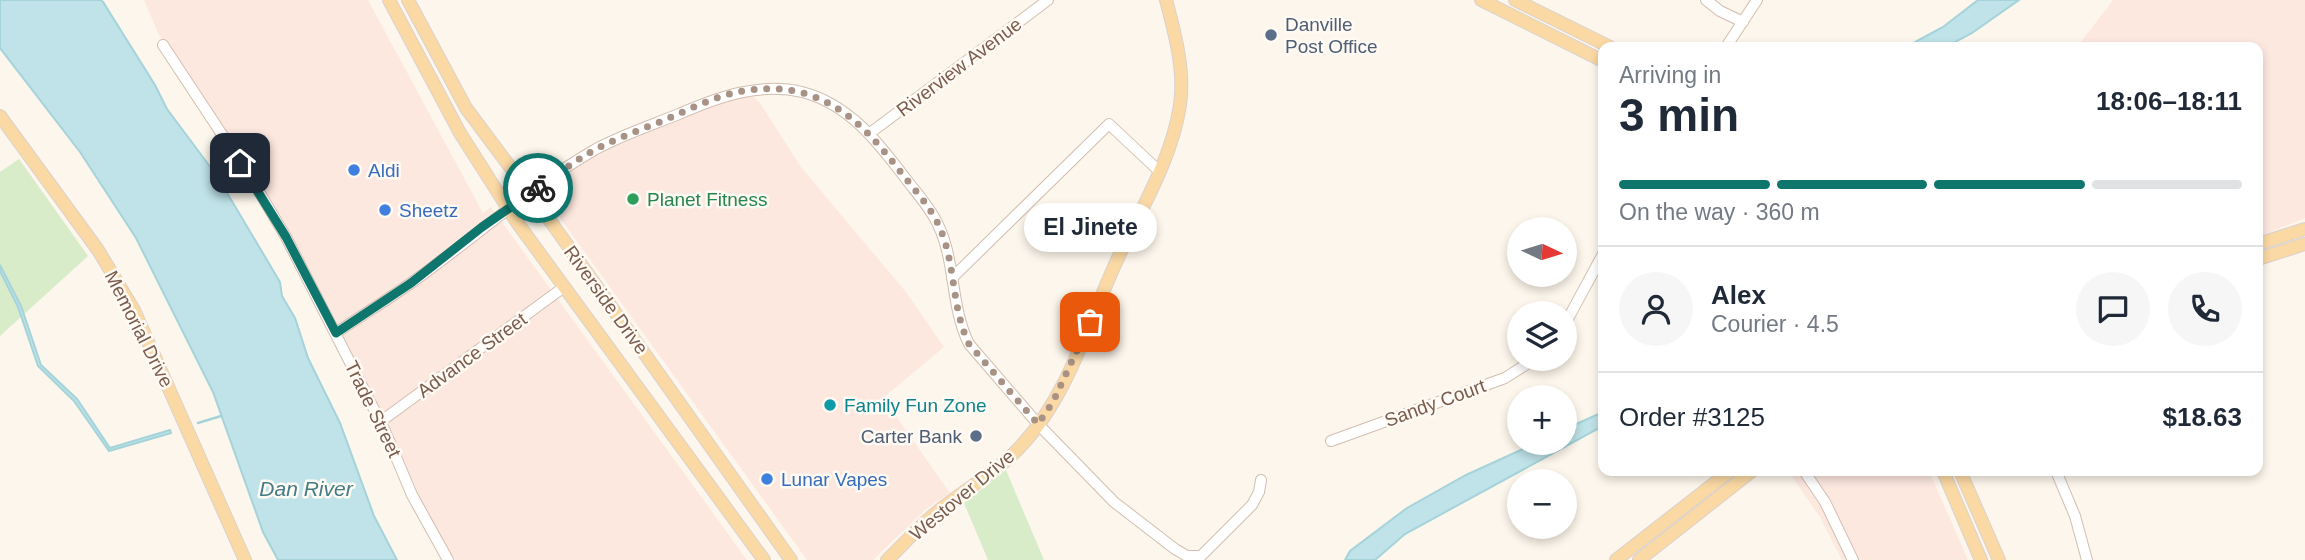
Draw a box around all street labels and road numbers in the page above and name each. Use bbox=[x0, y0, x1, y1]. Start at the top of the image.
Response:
street label: Riverview Avenue bbox=[893, 13, 1025, 121]
street label: Riverside Drive bbox=[560, 242, 652, 358]
street label: Memorial Drive bbox=[101, 267, 177, 391]
street label: Advance Street bbox=[413, 308, 531, 402]
street label: Trade Street bbox=[341, 357, 406, 461]
street label: Sandy Court bbox=[1382, 375, 1489, 431]
street label: Westover Drive bbox=[906, 445, 1018, 545]

